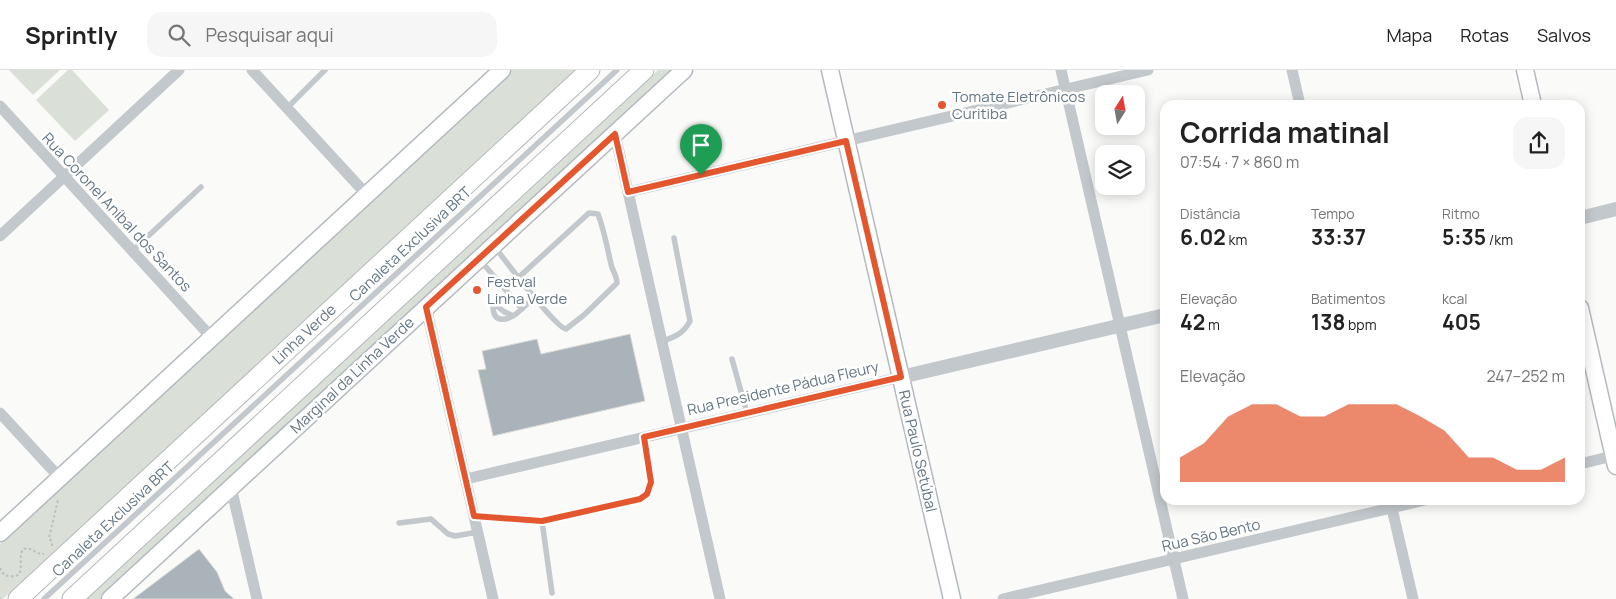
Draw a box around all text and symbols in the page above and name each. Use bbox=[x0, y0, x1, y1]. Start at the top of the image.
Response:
search box bbox=[147, 12, 497, 57]
text: Sprintly bbox=[25, 18, 117, 51]
icon: search bbox=[165, 21, 193, 49]
text: Pesquisar aqui bbox=[205, 22, 334, 48]
text: Mapa bbox=[1386, 23, 1432, 47]
text: Rotas bbox=[1460, 23, 1509, 47]
text: Salvos bbox=[1537, 23, 1591, 47]
north arrow bbox=[1095, 85, 1145, 135]
map controls bbox=[1095, 85, 1145, 195]
place label: Tomate Eletrônicos Curitiba bbox=[952, 86, 1085, 124]
marker: Tomate Eletrônicos Curitiba bbox=[936, 99, 948, 111]
text: Corrida matinal bbox=[1180, 113, 1390, 151]
button: share bbox=[1513, 117, 1565, 169]
pin bbox=[680, 124, 722, 175]
street label: Rua Coronel Aníbal dos Santos bbox=[37, 128, 197, 296]
icon: arrive bbox=[687, 131, 715, 159]
button: layers bbox=[1095, 145, 1145, 195]
text: 07:54 · 7 × 860 m bbox=[1180, 151, 1299, 173]
street label: Canaleta Exclusiva BRT bbox=[344, 182, 476, 306]
text: Distância bbox=[1180, 204, 1240, 223]
text: Tempo bbox=[1311, 204, 1355, 223]
text: Ritmo bbox=[1442, 204, 1480, 223]
text: 6.02 bbox=[1180, 223, 1226, 251]
text: 33:37 bbox=[1311, 223, 1366, 251]
text: 5:35 bbox=[1442, 223, 1486, 251]
text: km bbox=[1226, 230, 1247, 249]
text: /km bbox=[1486, 230, 1513, 249]
place label: Festval Linha Verde bbox=[487, 271, 567, 309]
marker: Festval Linha Verde bbox=[471, 284, 483, 296]
text: Elevação bbox=[1180, 289, 1237, 308]
text: Batimentos bbox=[1311, 289, 1385, 308]
text: kcal bbox=[1442, 289, 1468, 308]
street label: Linha Verde bbox=[268, 299, 341, 369]
text: 42 bbox=[1180, 308, 1205, 336]
text: 138 bbox=[1311, 308, 1345, 336]
text: 405 bbox=[1442, 308, 1481, 336]
street label: Marginal da Linha Verde bbox=[285, 312, 419, 438]
text: m bbox=[1205, 315, 1220, 334]
text: bpm bbox=[1345, 315, 1377, 334]
street label: Rua Presidente Pádua Fleury bbox=[685, 356, 881, 420]
text: Elevação bbox=[1180, 365, 1246, 387]
text: 247–252 m bbox=[1487, 365, 1565, 387]
street label: Rua Paulo Setúbal bbox=[894, 388, 942, 514]
street label: Canaleta Exclusiva BRT bbox=[47, 457, 179, 581]
street label: Rua São Bento bbox=[1160, 513, 1262, 557]

